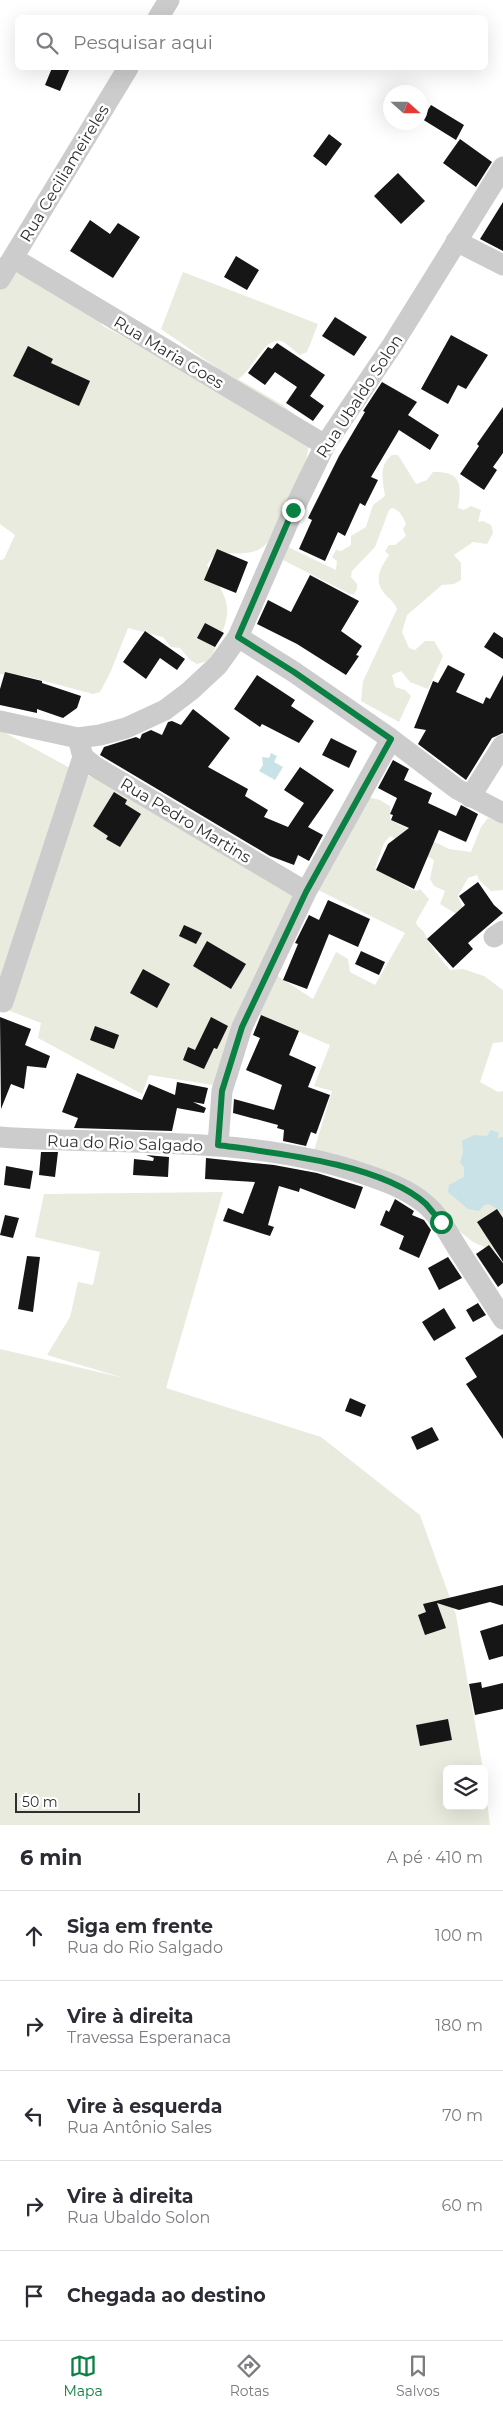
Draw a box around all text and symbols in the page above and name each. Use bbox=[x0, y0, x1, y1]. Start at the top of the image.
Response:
search box bbox=[15, 15, 488, 70]
icon: search bbox=[33, 29, 61, 57]
text: Pesquisar aqui bbox=[73, 31, 213, 54]
north arrow bbox=[383, 85, 428, 130]
street label: Rua Ceciliameireles bbox=[16, 101, 113, 245]
street label: Rua Maria Goes bbox=[110, 312, 227, 393]
street label: Rua Ubaldo Solon bbox=[312, 331, 406, 462]
route end bbox=[282, 499, 305, 522]
street label: Rua Pedro Martins bbox=[117, 774, 255, 867]
street label: Rua do Rio Salgado bbox=[47, 1131, 203, 1156]
route start bbox=[430, 1211, 453, 1234]
map controls bbox=[443, 1765, 488, 1810]
button: layers bbox=[443, 1765, 488, 1810]
scale bar bbox=[15, 1790, 140, 1813]
text: 50 m bbox=[22, 1793, 58, 1811]
text: 6 min bbox=[20, 1845, 82, 1870]
text: A pé · 410 m bbox=[387, 1848, 483, 1867]
text: Siga em frente bbox=[67, 1915, 213, 1938]
icon: ahead bbox=[20, 1922, 48, 1950]
text: 100 m bbox=[435, 1926, 483, 1945]
text: Rua do Rio Salgado bbox=[67, 1938, 223, 1957]
text: Vire à direita bbox=[67, 2005, 194, 2028]
icon: right bbox=[20, 2012, 48, 2040]
text: 180 m bbox=[435, 2016, 483, 2035]
text: Travessa Esperanaca bbox=[67, 2028, 231, 2047]
text: Vire à esquerda bbox=[67, 2095, 222, 2118]
icon: left bbox=[20, 2102, 48, 2130]
text: 70 m bbox=[442, 2106, 483, 2125]
text: Rua Antônio Sales bbox=[67, 2118, 212, 2137]
text: Vire à direita bbox=[67, 2185, 194, 2208]
icon: right bbox=[20, 2192, 48, 2220]
text: 60 m bbox=[441, 2196, 483, 2215]
text: Rua Ubaldo Solon bbox=[67, 2208, 210, 2227]
icon: arrive bbox=[20, 2282, 48, 2310]
text: Chegada ao destino bbox=[67, 2284, 266, 2307]
tab: Mapa bbox=[63, 2352, 103, 2400]
tab: Rotas bbox=[230, 2352, 269, 2400]
tab: Salvos bbox=[396, 2352, 440, 2400]

